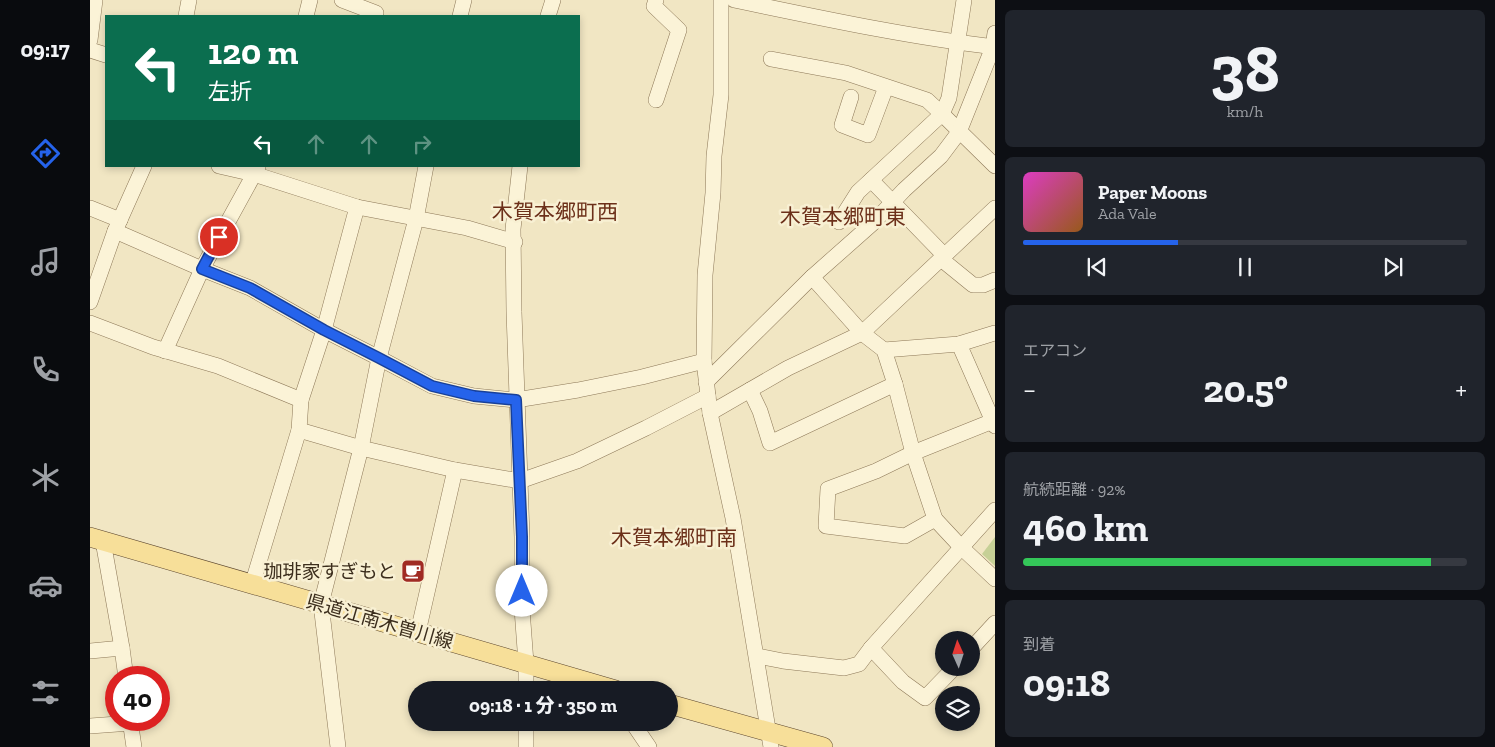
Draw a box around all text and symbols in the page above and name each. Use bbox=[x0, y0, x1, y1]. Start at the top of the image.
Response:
text: 38 bbox=[1210, 30, 1280, 108]
text: 120 m bbox=[208, 31, 298, 73]
icon: left bbox=[125, 35, 190, 100]
text: 09:17 bbox=[20, 36, 70, 63]
text: 左折 bbox=[208, 78, 252, 105]
text: km/h bbox=[1227, 102, 1263, 121]
icon: left bbox=[249, 130, 277, 158]
icon: ahead bbox=[302, 130, 330, 158]
icon: ahead bbox=[355, 130, 383, 158]
icon: right bbox=[408, 130, 436, 158]
icon: directions bbox=[28, 136, 63, 171]
text: Paper Moons bbox=[1098, 181, 1207, 204]
district label: 木賀本郷町西 bbox=[492, 199, 618, 224]
district label: 木賀本郷町東 bbox=[780, 204, 906, 229]
text: Ada Vale bbox=[1098, 204, 1157, 223]
pin bbox=[198, 216, 240, 258]
icon: arrive bbox=[205, 223, 233, 251]
icon: music bbox=[28, 244, 63, 279]
icon: previous bbox=[1083, 253, 1111, 281]
icon: pause bbox=[1231, 253, 1259, 281]
icon: next bbox=[1379, 253, 1407, 281]
text: エアコン bbox=[1023, 341, 1087, 360]
icon: phone bbox=[28, 352, 63, 387]
text: 20.5° bbox=[1203, 366, 1288, 412]
text: − bbox=[1023, 373, 1036, 406]
text: + bbox=[1455, 373, 1467, 406]
icon: climate bbox=[28, 460, 63, 495]
text: 航続距離 · 92% bbox=[1023, 480, 1126, 499]
text: 460 km bbox=[1023, 505, 1148, 551]
district label: 木賀本郷町南 bbox=[611, 525, 737, 550]
cafe icon: 珈琲家すぎもと bbox=[400, 558, 426, 584]
place label: 珈琲家すぎもと bbox=[263, 560, 396, 583]
position arrow bbox=[495, 564, 547, 616]
icon: car bbox=[28, 568, 63, 603]
street label: 県道江南木曽川線 bbox=[304, 589, 456, 653]
north arrow bbox=[935, 631, 980, 676]
map controls bbox=[935, 631, 980, 731]
text: 到着 bbox=[1023, 635, 1055, 654]
text: 09:18 bbox=[1023, 660, 1110, 706]
speed limit sign: 40 bbox=[105, 666, 170, 731]
icon: filters bbox=[28, 675, 63, 710]
button: layers bbox=[935, 686, 980, 731]
text: 09:18 · 1 分 · 350 m bbox=[469, 694, 617, 717]

